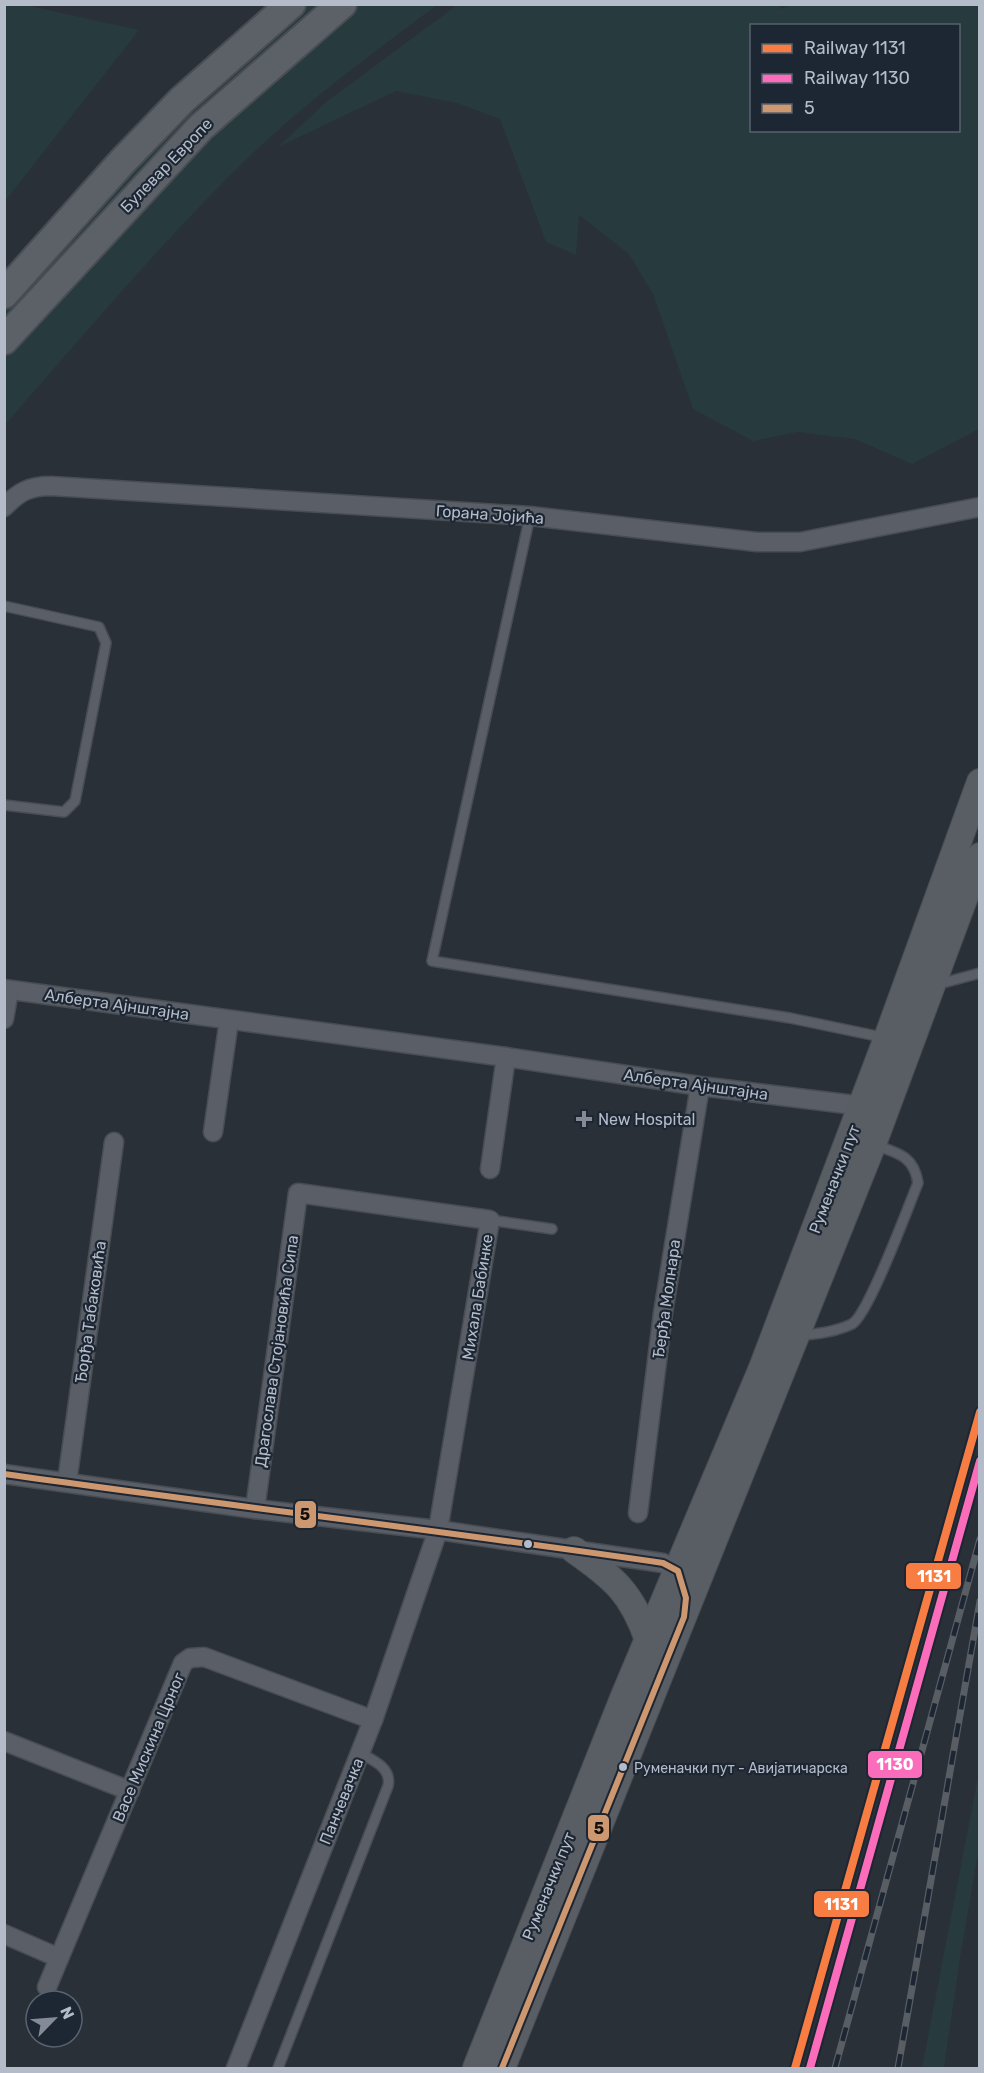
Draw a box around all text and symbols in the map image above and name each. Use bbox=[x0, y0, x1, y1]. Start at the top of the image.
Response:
legend bbox=[750, 24, 960, 132]
text: Railway 1131 bbox=[804, 37, 906, 59]
text: Railway 1130 bbox=[804, 67, 910, 89]
text: 5 bbox=[804, 97, 815, 119]
street label: Булевар Европе bbox=[117, 114, 216, 216]
street label: Горана Јојића bbox=[435, 501, 545, 528]
street label: Алберта Ајнштајна bbox=[44, 985, 190, 1024]
street label: Алберта Ајнштајна bbox=[623, 1065, 769, 1104]
marker: New Hospital bbox=[575, 1110, 593, 1128]
place label: New Hospital bbox=[598, 1110, 695, 1129]
street label: Руменачки пут bbox=[805, 1122, 864, 1236]
street label: Михала Бабинке bbox=[458, 1233, 497, 1361]
street label: Драгослава Стојановића Сипа bbox=[251, 1234, 302, 1468]
street label: Ђерђа Молнара bbox=[649, 1238, 684, 1360]
street label: Ђорђа Табаковића bbox=[71, 1240, 110, 1384]
line badge: 5 bbox=[294, 1500, 317, 1529]
text: 5 bbox=[300, 1505, 310, 1524]
unlabelled marker bbox=[522, 1538, 534, 1550]
line badge: 1131 bbox=[905, 1562, 962, 1590]
text: 1131 bbox=[917, 1567, 951, 1586]
street label: Васе Мискина Црног bbox=[108, 1670, 189, 1825]
line badge: 1130 bbox=[867, 1750, 923, 1779]
street label: Панчевачка bbox=[315, 1755, 367, 1847]
text: 1130 bbox=[876, 1755, 914, 1774]
place label: Руменачки пут - Авијатичарска bbox=[634, 1760, 848, 1777]
marker: Руменачки пут - Авијатичарска bbox=[617, 1761, 629, 1773]
line badge: 5 bbox=[587, 1814, 610, 1842]
text: 5 bbox=[594, 1819, 604, 1838]
street label: Руменачки пут bbox=[518, 1829, 579, 1943]
line badge: 1131 bbox=[813, 1890, 870, 1918]
text: 1131 bbox=[824, 1895, 858, 1914]
north arrow bbox=[24, 1989, 84, 2049]
text: N bbox=[56, 2004, 78, 2022]

